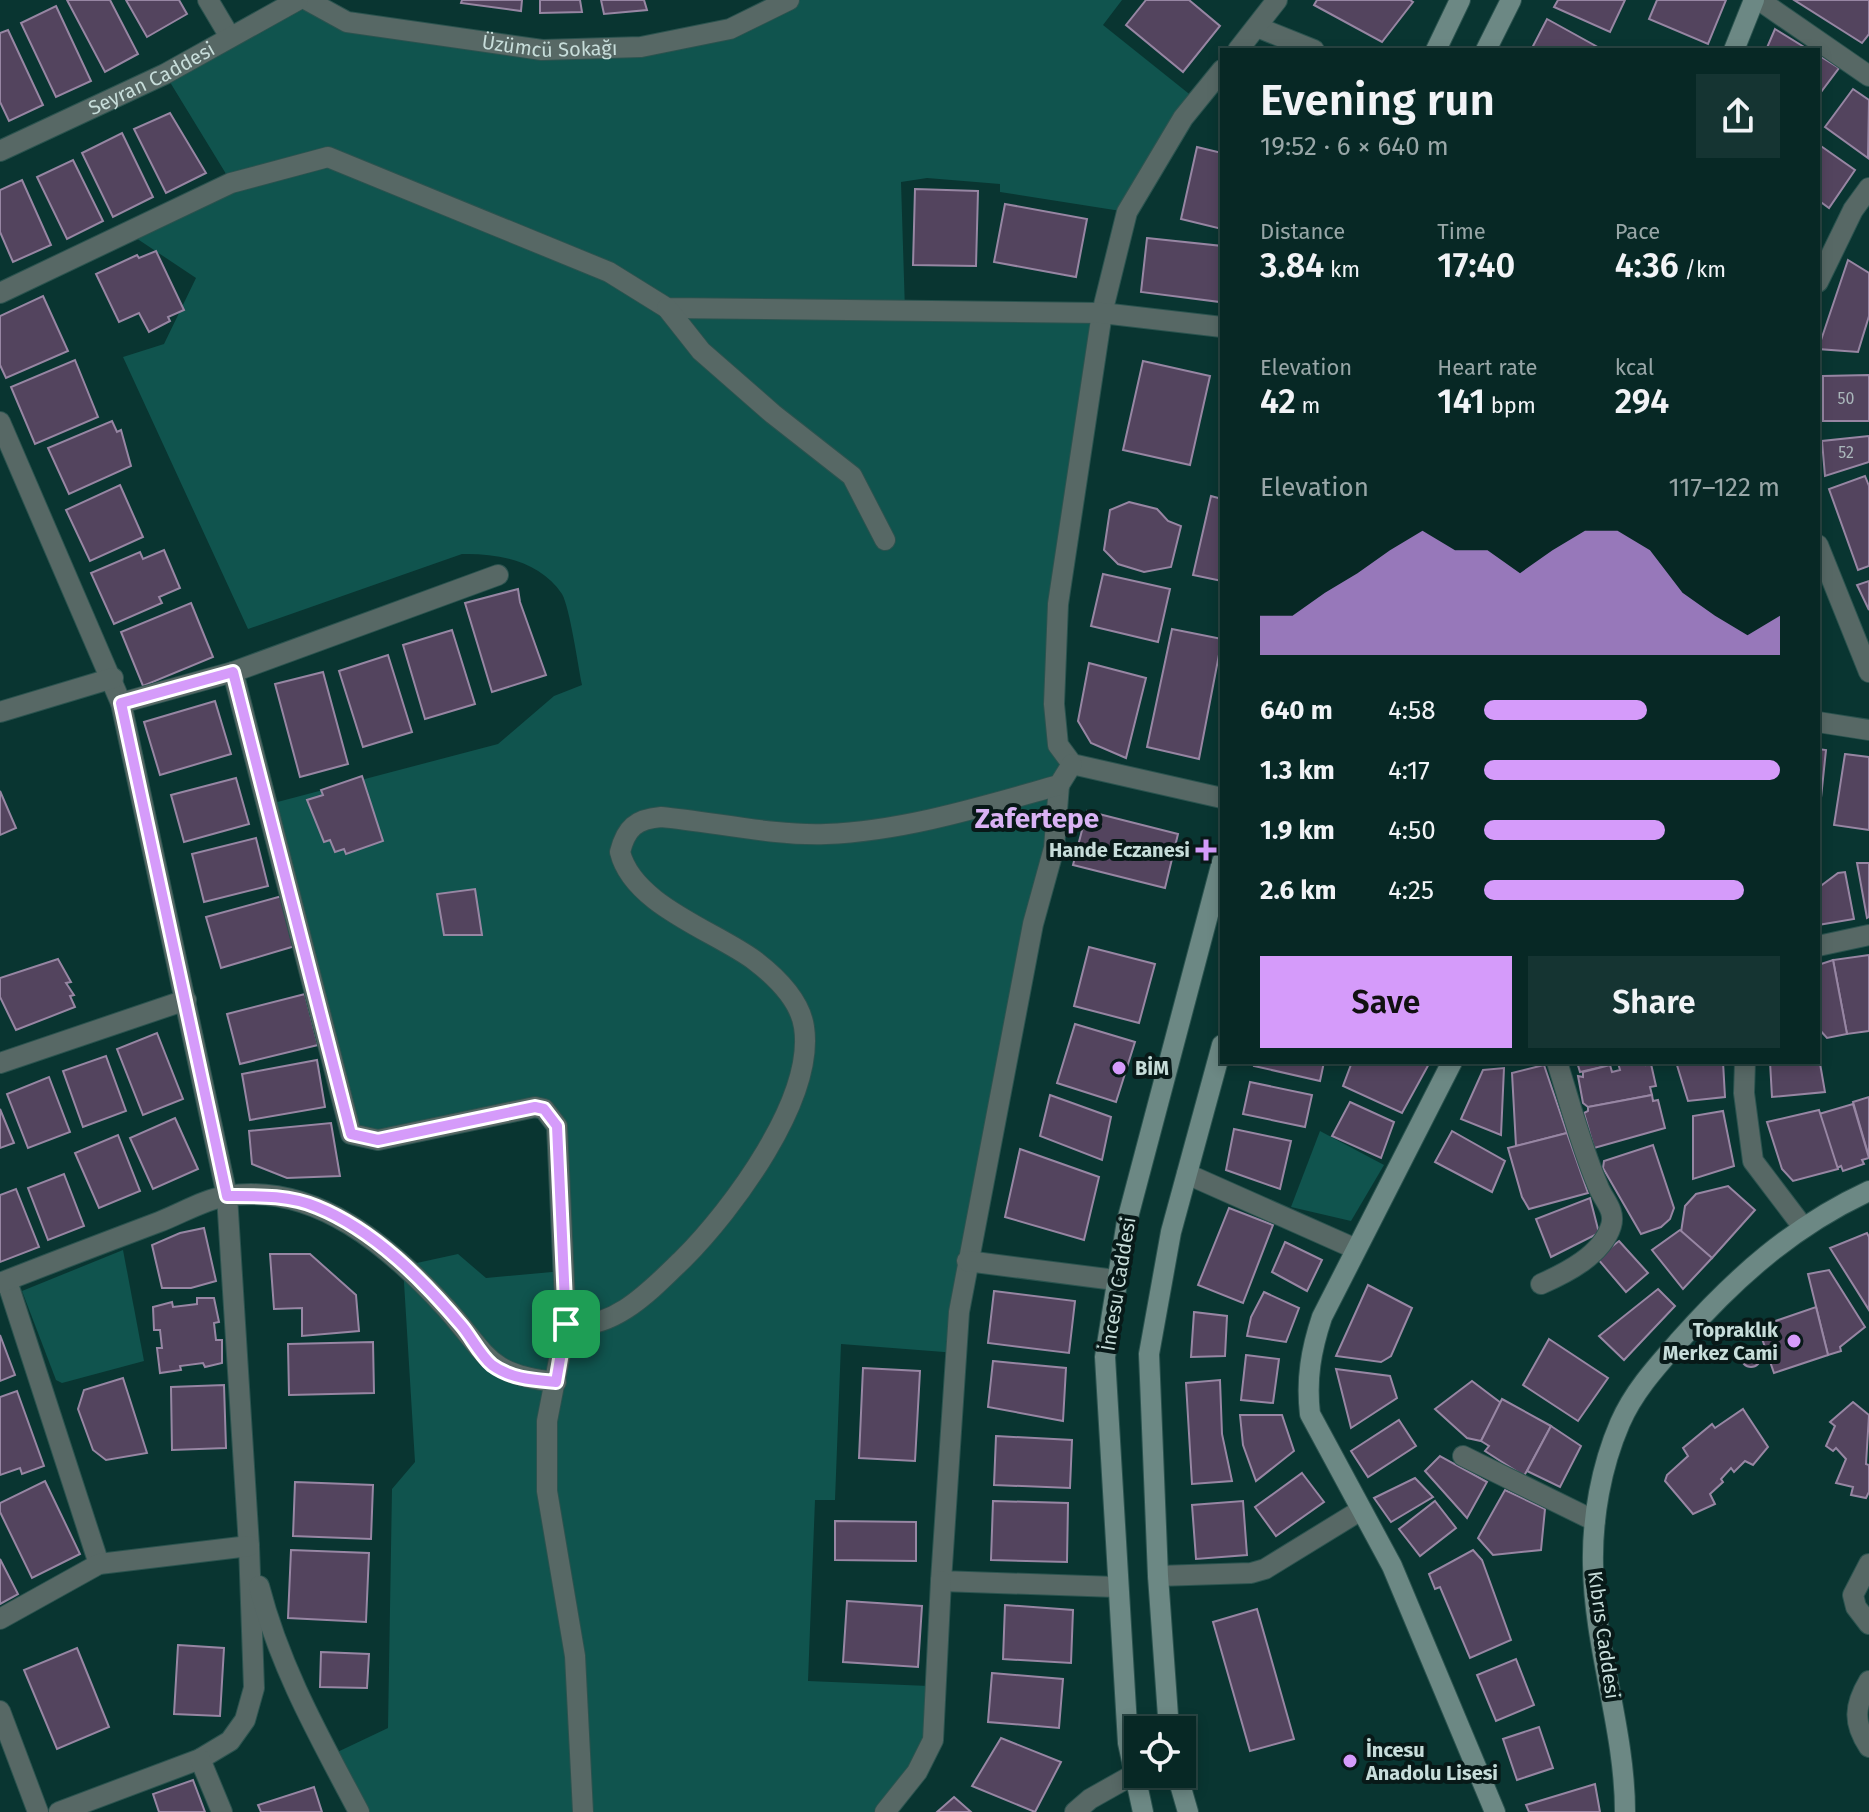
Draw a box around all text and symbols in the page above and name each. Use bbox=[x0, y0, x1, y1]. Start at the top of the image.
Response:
street label: Üzümcü Sokağı bbox=[480, 29, 618, 62]
street label: Seyran Caddesi bbox=[85, 37, 219, 120]
text: Evening run bbox=[1260, 74, 1495, 127]
button: share bbox=[1696, 74, 1780, 158]
text: 19:52 · 6 × 640 m bbox=[1260, 131, 1449, 162]
text: Distance bbox=[1260, 218, 1345, 245]
text: Time bbox=[1437, 218, 1486, 245]
text: Pace bbox=[1615, 218, 1660, 245]
text: 3.84 bbox=[1260, 245, 1324, 286]
text: 17:40 bbox=[1437, 245, 1515, 286]
text: 4:36 bbox=[1615, 245, 1679, 286]
text: km bbox=[1324, 256, 1360, 283]
text: /km bbox=[1679, 256, 1726, 283]
text: Elevation bbox=[1260, 354, 1352, 381]
text: Heart rate bbox=[1437, 354, 1538, 381]
text: kcal bbox=[1615, 354, 1654, 381]
text: 42 bbox=[1260, 381, 1296, 422]
text: 141 bbox=[1437, 381, 1485, 422]
text: 294 bbox=[1615, 381, 1669, 422]
house number: 50 bbox=[1838, 389, 1855, 408]
text: m bbox=[1296, 392, 1320, 419]
text: bpm bbox=[1485, 392, 1536, 419]
house number: 52 bbox=[1838, 443, 1854, 462]
text: Elevation bbox=[1260, 472, 1369, 503]
text: 117–122 m bbox=[1668, 472, 1780, 503]
text: 640 m bbox=[1260, 695, 1333, 726]
text: 4:58 bbox=[1388, 695, 1436, 726]
text: 1.3 km bbox=[1260, 755, 1335, 786]
text: 4:17 bbox=[1388, 755, 1430, 786]
district label: Zafertepe bbox=[975, 802, 1099, 835]
text: 1.9 km bbox=[1260, 815, 1335, 846]
text: 4:50 bbox=[1388, 815, 1436, 846]
place label: Hande Eczanesi bbox=[1049, 838, 1190, 862]
marker: Hande Eczanesi bbox=[1197, 841, 1215, 859]
text: 2.6 km bbox=[1260, 875, 1337, 906]
text: 4:25 bbox=[1388, 875, 1434, 906]
button: Save bbox=[1260, 956, 1512, 1048]
button: Share bbox=[1528, 956, 1780, 1048]
place label: BİM bbox=[1135, 1056, 1169, 1080]
marker: BİM bbox=[1110, 1059, 1128, 1077]
street label: İncesu Caddesi bbox=[1096, 1215, 1140, 1353]
pin bbox=[532, 1290, 600, 1358]
icon: arrive bbox=[544, 1302, 588, 1346]
place label: Topraklık Merkez Cami bbox=[1663, 1318, 1779, 1365]
marker: Topraklık Merkez Cami bbox=[1785, 1332, 1803, 1350]
street label: Kıbrıs Caddesi bbox=[1583, 1569, 1625, 1701]
map controls bbox=[1124, 1716, 1196, 1788]
button: locate bbox=[1124, 1716, 1196, 1788]
place label: İncesu Anadolu Lisesi bbox=[1365, 1738, 1498, 1785]
marker: İncesu Anadolu Lisesi bbox=[1341, 1752, 1359, 1770]

